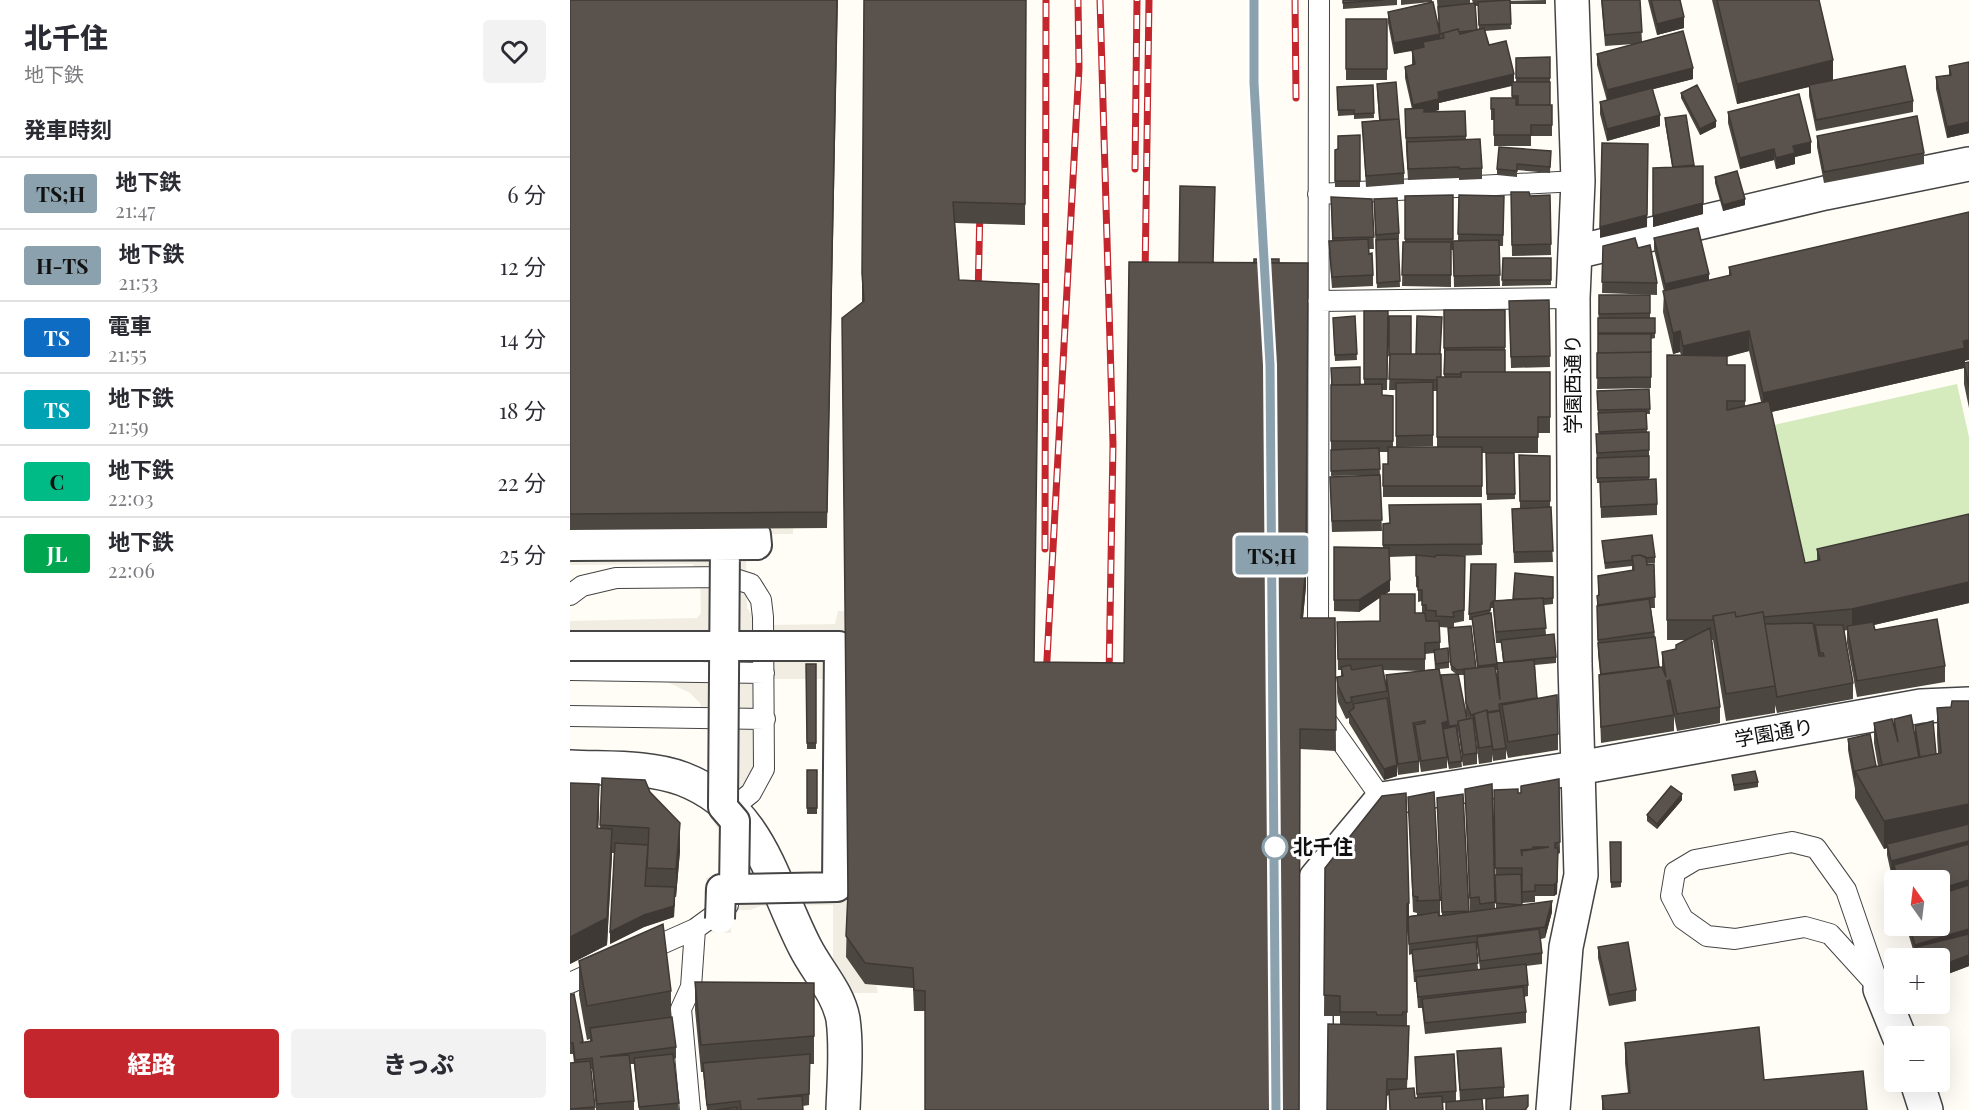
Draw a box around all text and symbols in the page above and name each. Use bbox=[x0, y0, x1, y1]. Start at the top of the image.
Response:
text: 北千住 bbox=[24, 18, 108, 55]
button: heart bbox=[483, 20, 546, 83]
text: 地下鉄 bbox=[24, 60, 84, 87]
text: 発車時刻 bbox=[24, 114, 112, 144]
text: 地下鉄 bbox=[115, 166, 181, 196]
text: TS;H bbox=[36, 179, 85, 207]
text: 6 分 bbox=[507, 179, 546, 209]
text: 21:47 bbox=[115, 196, 155, 223]
text: 地下鉄 bbox=[119, 238, 185, 268]
text: H-TS bbox=[36, 251, 89, 279]
text: 12 分 bbox=[500, 251, 546, 281]
text: 21:53 bbox=[119, 268, 158, 295]
text: 電車 bbox=[108, 310, 152, 340]
text: TS bbox=[44, 323, 70, 351]
text: 14 分 bbox=[500, 323, 546, 353]
street label: 学園西通り bbox=[1558, 334, 1585, 434]
text: 21:55 bbox=[108, 340, 147, 367]
text: 地下鉄 bbox=[108, 382, 174, 412]
text: TS bbox=[44, 395, 70, 423]
text: 18 分 bbox=[499, 395, 546, 425]
text: 21:59 bbox=[108, 412, 149, 439]
text: 地下鉄 bbox=[108, 454, 174, 484]
text: C bbox=[50, 467, 64, 495]
text: 22 分 bbox=[497, 467, 546, 497]
text: 22:03 bbox=[108, 484, 154, 511]
text: 地下鉄 bbox=[108, 526, 174, 556]
line badge: TS;H bbox=[1230, 536, 1314, 574]
text: JL bbox=[47, 539, 67, 567]
text: 25 分 bbox=[499, 539, 546, 569]
text: TS;H bbox=[1247, 541, 1297, 569]
text: 22:06 bbox=[108, 556, 155, 583]
street label: 学園通り bbox=[1732, 711, 1815, 752]
place label: 北千住 bbox=[1293, 832, 1353, 859]
marker: 北千住 bbox=[1262, 834, 1288, 860]
north arrow bbox=[1884, 870, 1950, 936]
map controls bbox=[1884, 870, 1950, 1092]
button: + bbox=[1884, 948, 1950, 1014]
button: − bbox=[1884, 1026, 1950, 1092]
button: 経路 bbox=[24, 1029, 279, 1098]
button: きっぷ bbox=[291, 1029, 546, 1098]

